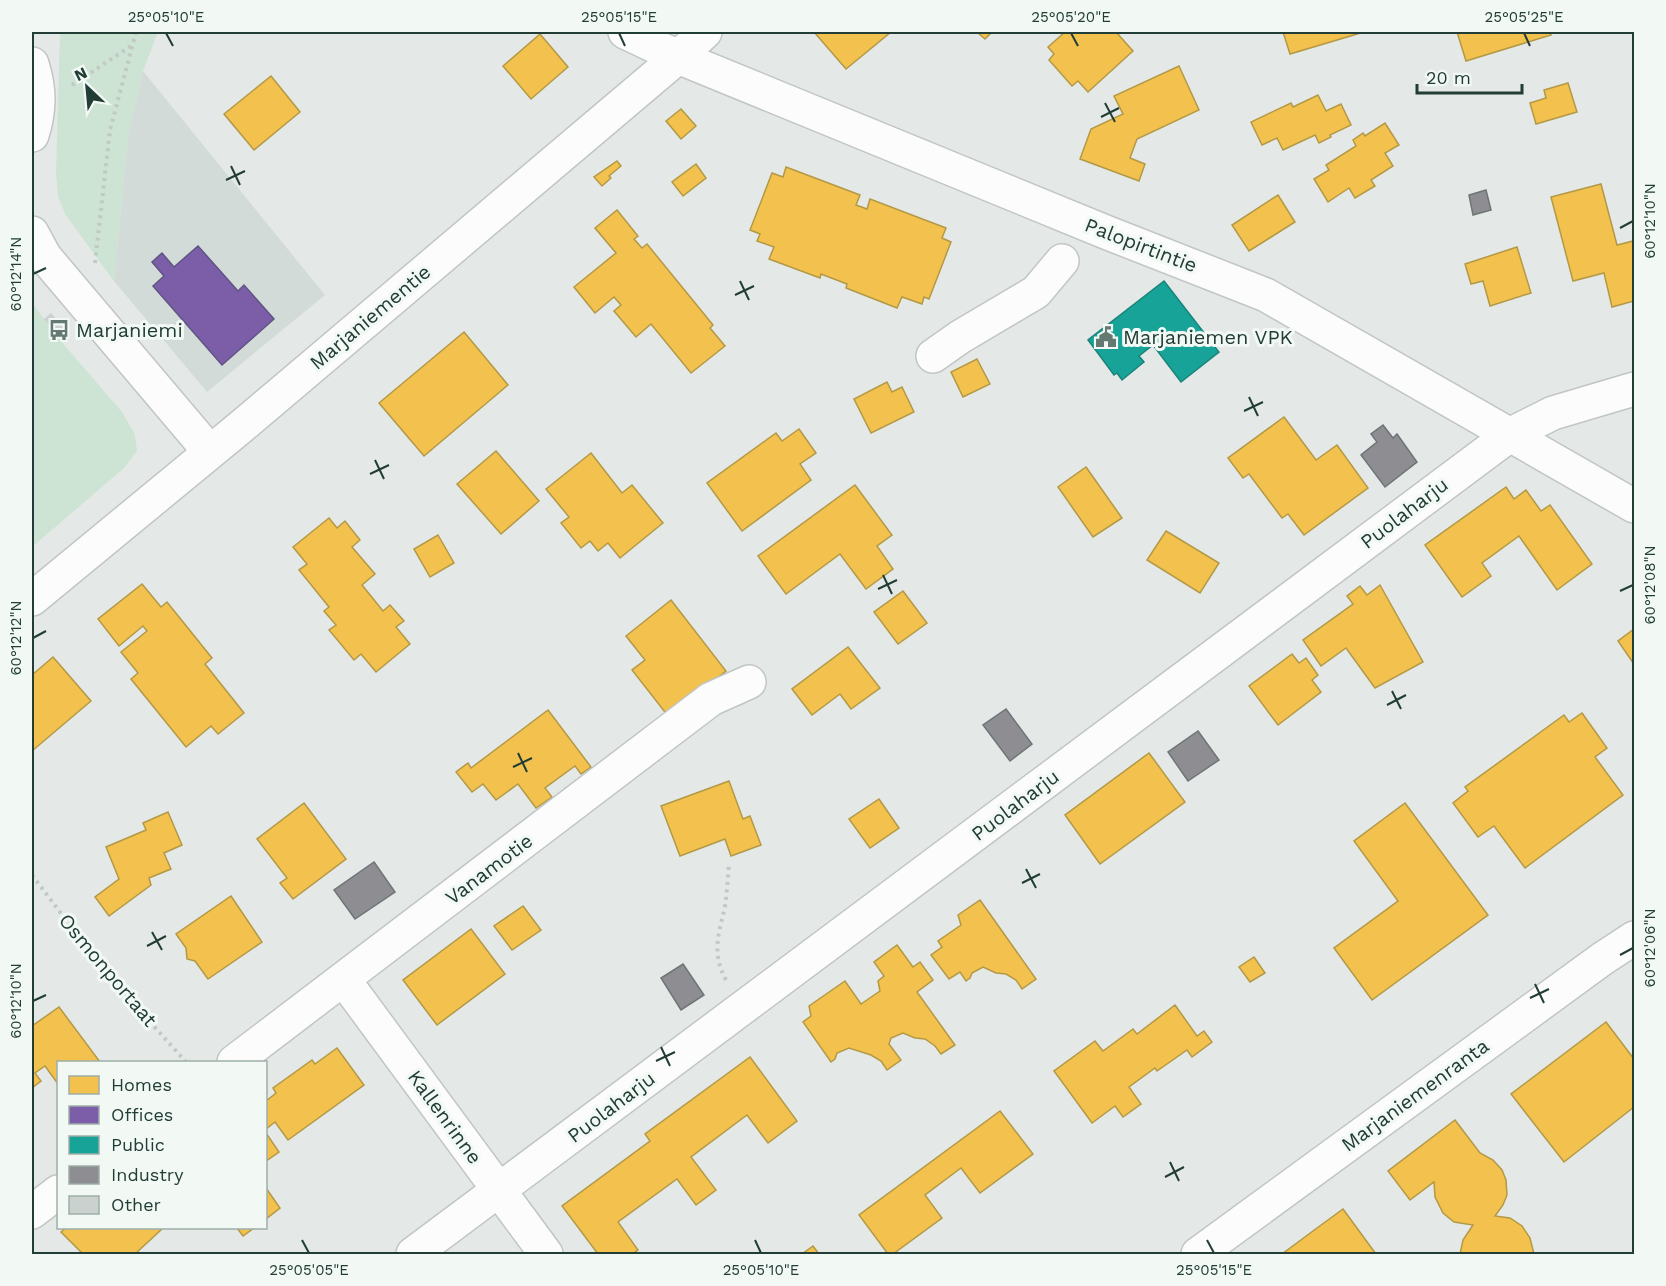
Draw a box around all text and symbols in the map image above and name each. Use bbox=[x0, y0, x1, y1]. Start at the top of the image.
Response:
text: 25°05'10"E bbox=[128, 8, 204, 26]
text: 25°05'15"E bbox=[581, 8, 657, 26]
text: 25°05'20"E bbox=[1031, 8, 1111, 26]
text: 25°05'25"E bbox=[1484, 8, 1564, 26]
north arrow bbox=[57, 57, 117, 117]
scale bar bbox=[1417, 57, 1522, 95]
text: N bbox=[71, 63, 90, 85]
text: 20 m bbox=[1426, 67, 1471, 88]
text: 60°12'10"N bbox=[1641, 183, 1659, 259]
street label: Palopirtintie bbox=[1082, 213, 1200, 277]
text: 60°12'14"N bbox=[7, 237, 25, 311]
street label: Marjaniementie bbox=[305, 259, 435, 375]
bus stop icon: Marjaniemi bbox=[47, 318, 71, 342]
place label: Marjaniemi bbox=[76, 318, 183, 342]
public building icon: Marjaniemen VPK bbox=[1094, 325, 1118, 349]
place label: Marjaniemen VPK bbox=[1123, 325, 1293, 349]
street label: Puolaharju bbox=[1355, 472, 1453, 554]
text: 60°12'08"N bbox=[1641, 545, 1659, 625]
text: 60°12'12"N bbox=[7, 600, 25, 676]
street label: Puolaharju bbox=[966, 764, 1064, 846]
street label: Vanamotie bbox=[441, 828, 537, 910]
street label: Osmonportaat bbox=[54, 909, 163, 1032]
text: 60°12'06"N bbox=[1641, 909, 1659, 987]
text: 60°12'10"N bbox=[7, 963, 25, 1039]
street label: Marjaniemenranta bbox=[1337, 1033, 1493, 1157]
legend bbox=[57, 1061, 267, 1229]
street label: Kallenrinne bbox=[403, 1065, 487, 1169]
street label: Puolaharju bbox=[562, 1066, 660, 1148]
text: Homes bbox=[111, 1074, 172, 1095]
text: Offices bbox=[111, 1104, 173, 1125]
text: Public bbox=[111, 1134, 165, 1155]
text: Industry bbox=[111, 1164, 184, 1185]
text: Other bbox=[111, 1194, 161, 1215]
text: 25°05'05"E bbox=[269, 1261, 349, 1279]
text: 25°05'10"E bbox=[723, 1261, 799, 1279]
text: 25°05'15"E bbox=[1176, 1261, 1252, 1279]

